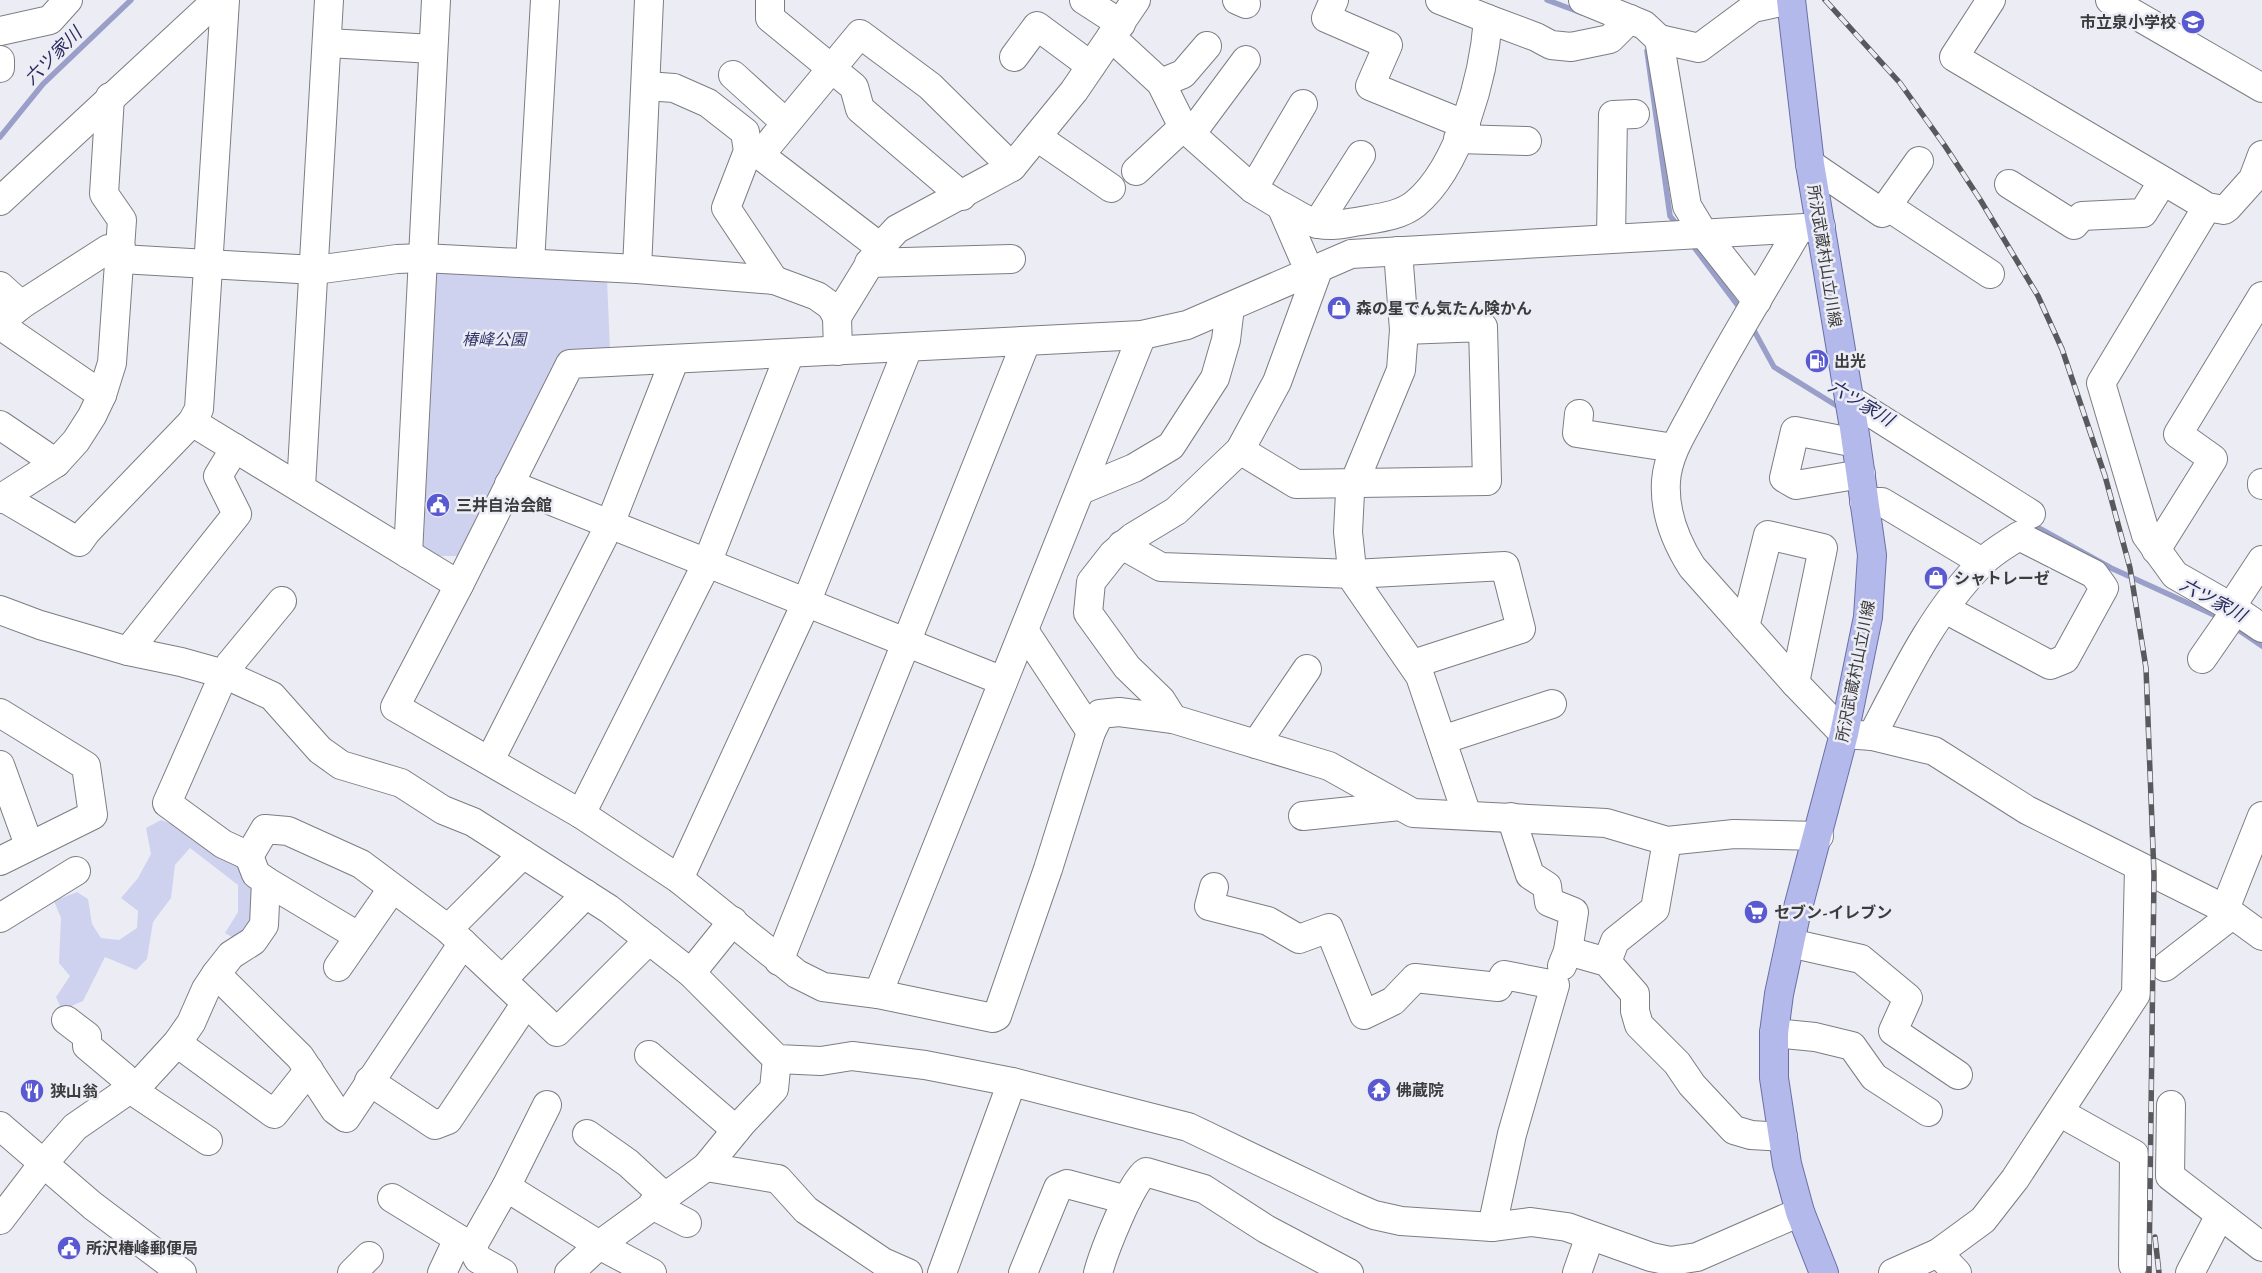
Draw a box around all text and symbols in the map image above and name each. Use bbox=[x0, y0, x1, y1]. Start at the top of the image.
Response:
school or university icon: 市立泉小学校 bbox=[2180, 9, 2206, 35]
place label: 市立泉小学校 bbox=[2080, 14, 2176, 31]
water label: 六ツ家川 bbox=[20, 22, 87, 89]
street label: 所沢武蔵村山立川線 bbox=[1805, 184, 1844, 329]
shop icon: 森の星でん気たん険かん bbox=[1326, 295, 1352, 321]
place label: 森の星でん気たん険かん bbox=[1356, 300, 1532, 317]
park label: 椿峰公園 bbox=[462, 331, 528, 348]
fuel station icon: 出光 bbox=[1804, 348, 1830, 374]
place label: 出光 bbox=[1834, 353, 1866, 370]
water label: 六ツ家川 bbox=[1825, 376, 1899, 431]
public building icon: 三井自治会館 bbox=[425, 492, 451, 518]
place label: 三井自治会館 bbox=[456, 496, 552, 514]
shop icon: シャトレーゼ bbox=[1923, 565, 1949, 591]
place label: シャトレーゼ bbox=[1954, 570, 2050, 587]
water label: 六ツ家川 bbox=[2177, 574, 2251, 627]
street label: 所沢武蔵村山立川線 bbox=[1833, 599, 1878, 743]
supermarket icon: セブン-イレブン bbox=[1743, 899, 1769, 925]
place label: セブン-イレブン bbox=[1774, 904, 1892, 921]
temple icon: 佛蔵院 bbox=[1366, 1077, 1392, 1103]
restaurant icon: 狭山翁 bbox=[19, 1078, 45, 1104]
place label: 佛蔵院 bbox=[1396, 1081, 1444, 1099]
place label: 狭山翁 bbox=[50, 1083, 98, 1100]
public building icon: 所沢椿峰郵便局 bbox=[56, 1235, 82, 1261]
place label: 所沢椿峰郵便局 bbox=[86, 1239, 198, 1257]

